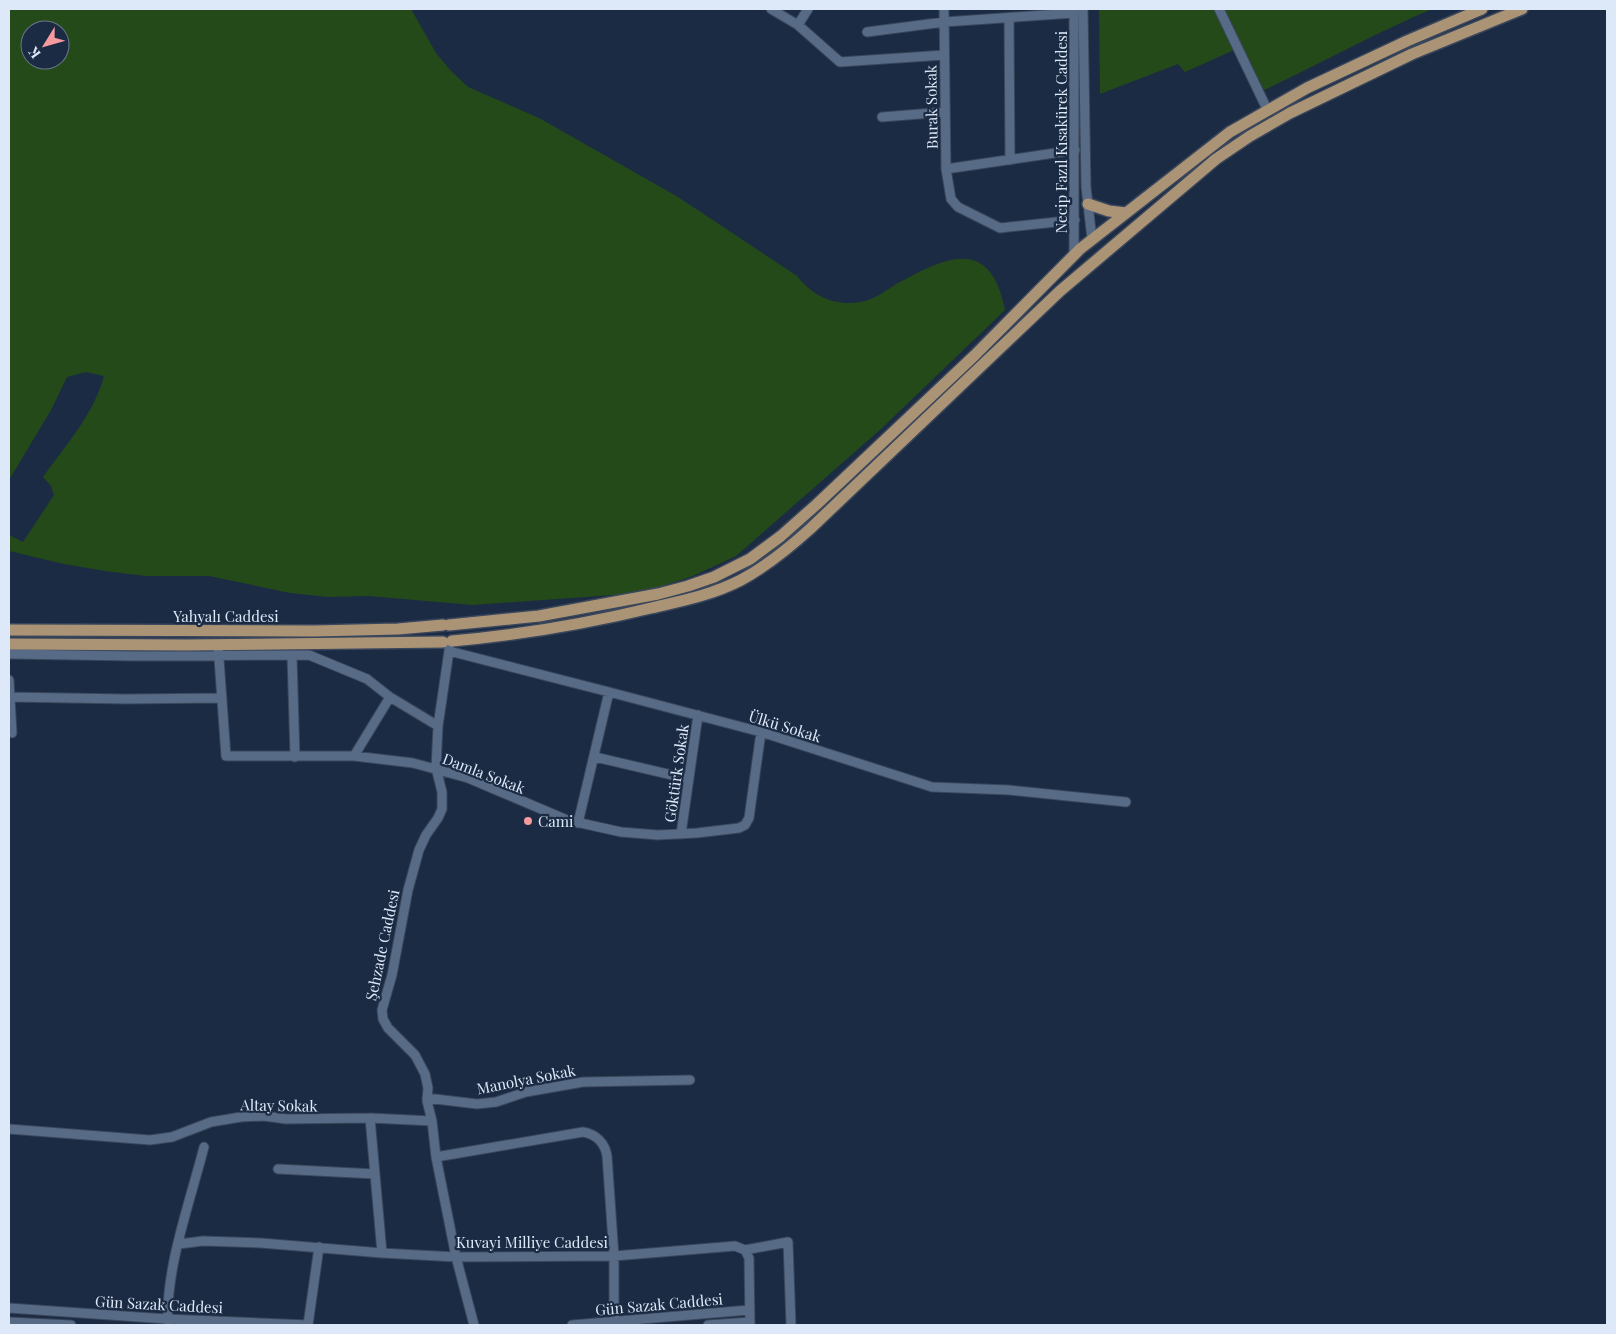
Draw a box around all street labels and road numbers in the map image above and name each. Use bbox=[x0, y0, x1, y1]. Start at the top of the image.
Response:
street label: Necip Fazıl Kısakürek Caddesi bbox=[1051, 30, 1071, 233]
street label: Burak Sokak bbox=[920, 64, 942, 149]
street label: Yahyalı Caddesi bbox=[172, 606, 279, 626]
street label: Ülkü Sokak bbox=[746, 705, 824, 747]
street label: Göktürk Sokak bbox=[659, 722, 693, 823]
street label: Damla Sokak bbox=[440, 748, 529, 798]
street label: Şehzade Caddesi bbox=[360, 887, 404, 1002]
street label: Manolya Sokak bbox=[475, 1059, 578, 1098]
street label: Altay Sokak bbox=[239, 1094, 319, 1116]
street label: Kuvayi Milliye Caddesi bbox=[456, 1232, 609, 1252]
street label: Gün Sazak Caddesi bbox=[594, 1288, 724, 1320]
street label: Gün Sazak Caddesi bbox=[95, 1291, 224, 1317]

